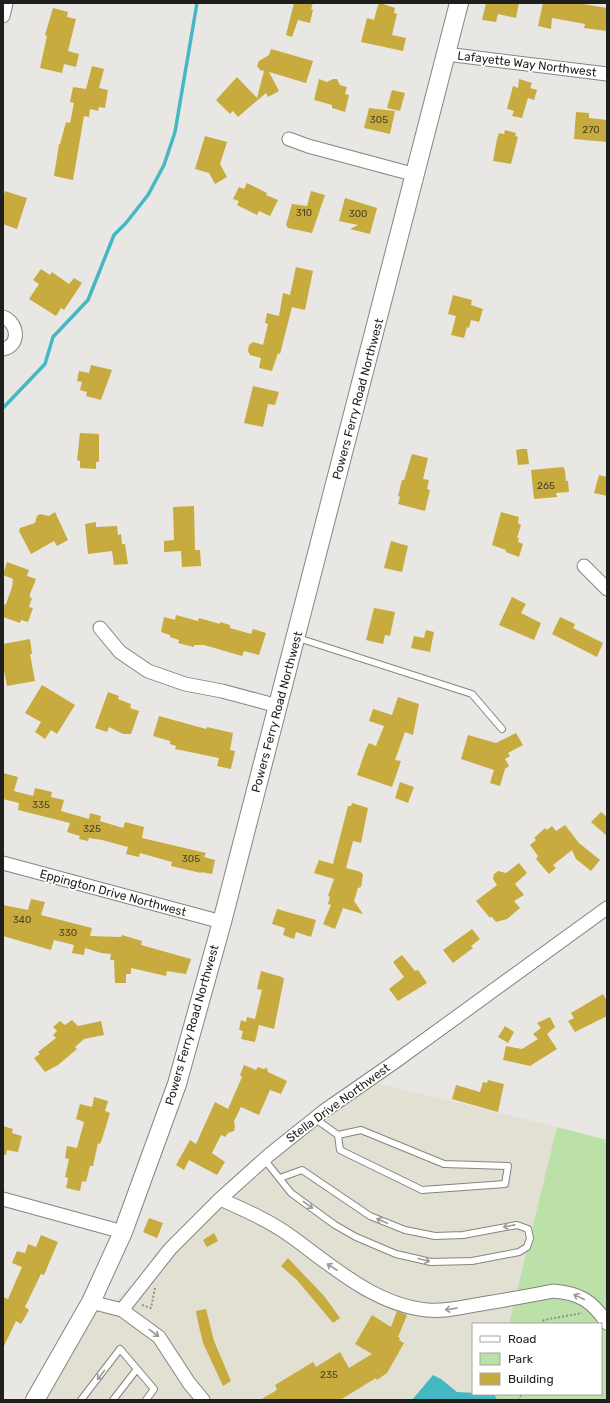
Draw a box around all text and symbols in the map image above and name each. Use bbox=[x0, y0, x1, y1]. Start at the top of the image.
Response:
street label: Lafayette Way Northwest bbox=[457, 49, 598, 80]
house number: 305 bbox=[370, 114, 388, 126]
house number: 270 bbox=[582, 124, 600, 136]
house number: 310 bbox=[296, 207, 312, 219]
house number: 300 bbox=[349, 208, 367, 220]
street label: Powers Ferry Road Northwest bbox=[330, 317, 386, 481]
house number: 265 bbox=[537, 480, 555, 492]
street label: Powers Ferry Road Northwest bbox=[249, 630, 305, 794]
house number: 335 bbox=[32, 799, 50, 811]
house number: 325 bbox=[83, 823, 101, 835]
house number: 305 bbox=[182, 853, 200, 865]
street label: Eppington Drive Northwest bbox=[38, 867, 188, 919]
house number: 340 bbox=[13, 914, 31, 926]
house number: 330 bbox=[59, 927, 77, 939]
street label: Powers Ferry Road Northwest bbox=[162, 943, 222, 1107]
street label: Stella Drive Northwest bbox=[283, 1060, 393, 1145]
one-way arrow bbox=[302, 1201, 313, 1209]
one-way arrow bbox=[376, 1217, 388, 1224]
one-way arrow bbox=[503, 1223, 516, 1231]
one-way arrow bbox=[417, 1257, 430, 1265]
one-way arrow bbox=[327, 1263, 338, 1271]
one-way arrow bbox=[573, 1293, 585, 1300]
one-way arrow bbox=[445, 1305, 458, 1313]
legend bbox=[472, 1323, 602, 1395]
one-way arrow bbox=[148, 1329, 159, 1337]
text: Road bbox=[508, 1332, 536, 1346]
text: Park bbox=[508, 1352, 534, 1366]
one-way arrow bbox=[96, 1369, 105, 1380]
house number: 235 bbox=[320, 1369, 338, 1381]
text: Building bbox=[508, 1372, 554, 1386]

